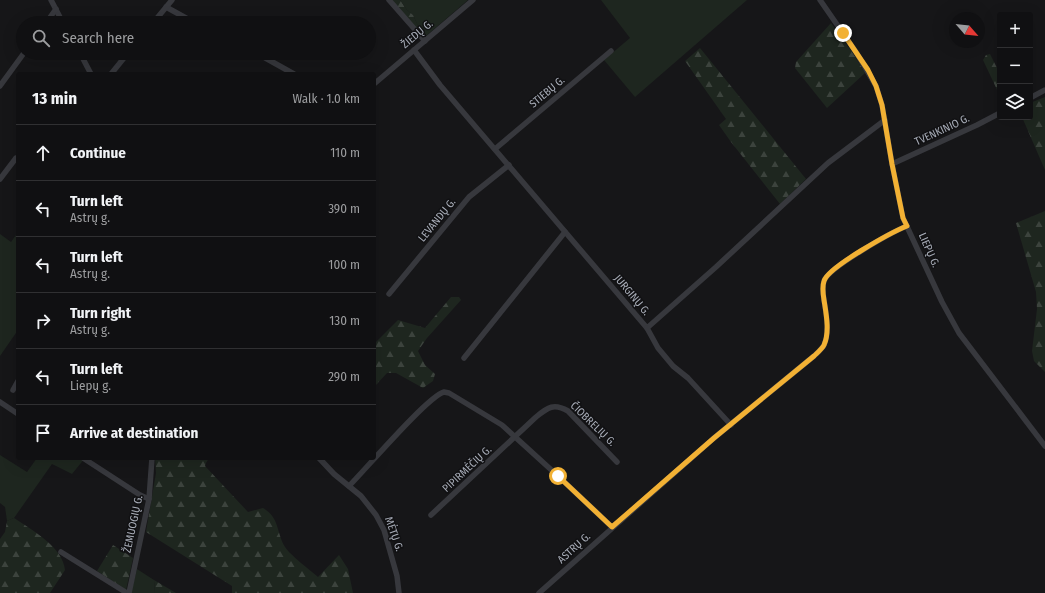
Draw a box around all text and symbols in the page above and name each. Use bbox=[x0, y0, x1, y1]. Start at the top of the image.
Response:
north arrow bbox=[949, 12, 985, 48]
map controls bbox=[997, 12, 1033, 120]
button: + bbox=[997, 12, 1033, 48]
search box bbox=[16, 16, 376, 60]
street label: ŽIEDŲ G. bbox=[398, 16, 435, 51]
route end bbox=[834, 24, 852, 42]
icon: search bbox=[30, 27, 52, 49]
text: Search here bbox=[62, 29, 134, 47]
button: − bbox=[997, 48, 1033, 84]
street label: STIEBŲ G. bbox=[527, 74, 567, 110]
button: layers bbox=[997, 84, 1033, 120]
text: 13 min bbox=[32, 88, 77, 109]
text: Walk · 1.0 km bbox=[293, 91, 360, 106]
street label: TVENKINIO G. bbox=[913, 112, 971, 148]
icon: ahead bbox=[32, 142, 54, 164]
text: Continue bbox=[70, 144, 126, 162]
text: 110 m bbox=[330, 145, 360, 160]
text: Turn left bbox=[70, 192, 123, 210]
street label: LEVANDŲ G. bbox=[416, 196, 458, 244]
icon: left bbox=[32, 198, 54, 220]
text: 390 m bbox=[328, 201, 360, 216]
text: Astrų g. bbox=[70, 210, 110, 225]
street label: LIEPŲ G. bbox=[916, 231, 942, 269]
text: Turn left bbox=[70, 248, 123, 266]
icon: left bbox=[32, 254, 54, 276]
text: 100 m bbox=[328, 257, 360, 272]
text: Astrų g. bbox=[70, 266, 110, 281]
street label: JURGINŲ G. bbox=[611, 272, 653, 318]
text: Turn right bbox=[70, 304, 131, 322]
icon: right bbox=[32, 310, 54, 332]
text: 130 m bbox=[329, 313, 360, 328]
text: Astrų g. bbox=[70, 322, 110, 337]
text: Turn left bbox=[70, 360, 123, 378]
icon: left bbox=[32, 366, 54, 388]
text: 290 m bbox=[328, 369, 360, 384]
text: Liepų g. bbox=[70, 378, 111, 393]
street label: ČIOBRELIŲ G. bbox=[568, 398, 619, 449]
icon: arrive bbox=[32, 422, 54, 444]
text: Arrive at destination bbox=[70, 424, 198, 442]
street label: PIPIRMĖČIŲ G. bbox=[439, 442, 494, 495]
route start bbox=[549, 467, 567, 485]
street label: ŽEMUOGIŲ G. bbox=[120, 494, 145, 554]
street label: MĖTŲ G. bbox=[382, 515, 407, 553]
street label: ASTRŲ G. bbox=[555, 530, 593, 566]

